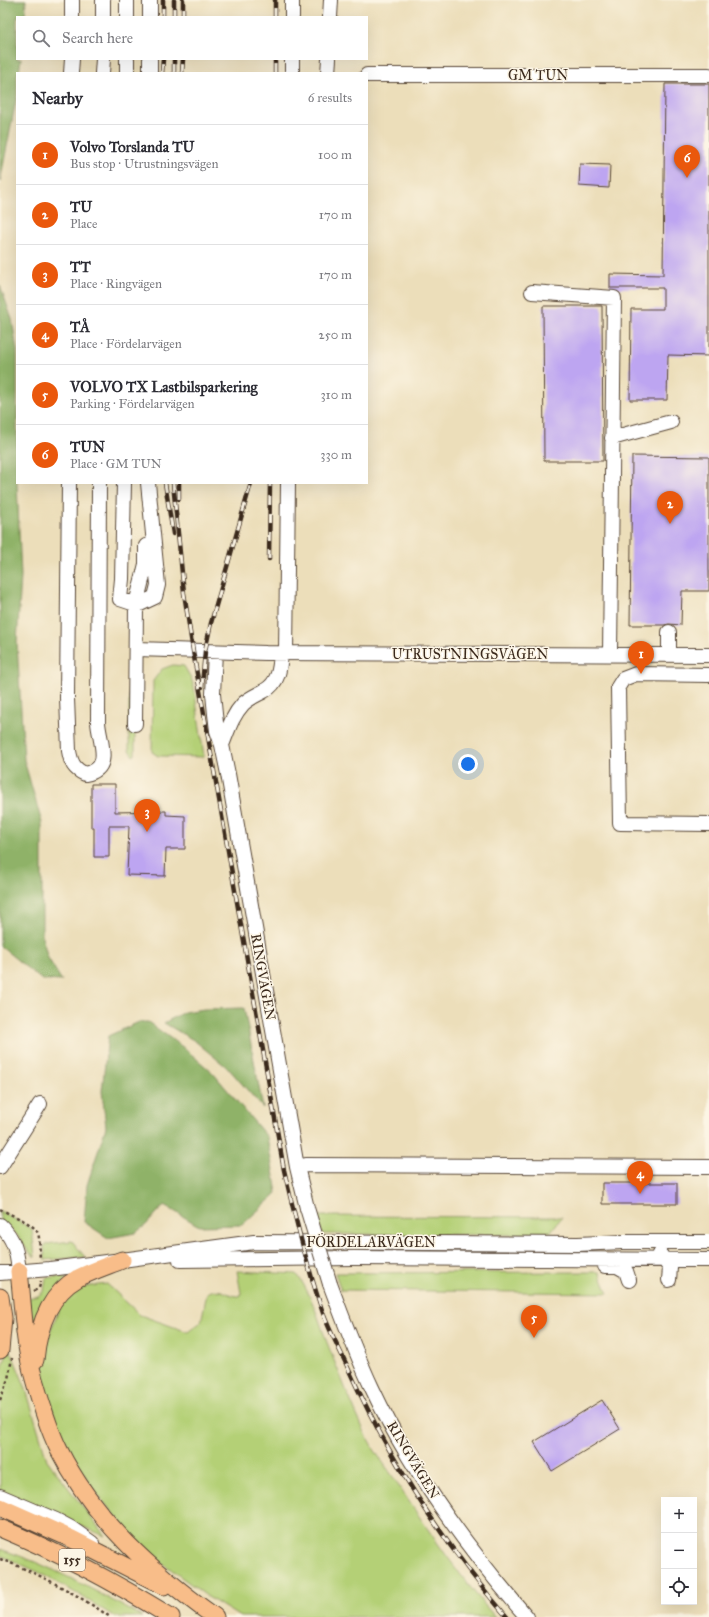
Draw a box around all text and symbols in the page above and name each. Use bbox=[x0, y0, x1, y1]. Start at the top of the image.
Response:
search box bbox=[16, 16, 368, 60]
icon: search bbox=[30, 27, 52, 49]
text: Search here bbox=[62, 29, 133, 47]
street label: GM TUN bbox=[508, 67, 568, 84]
text: Nearby bbox=[32, 88, 83, 109]
text: 6 results bbox=[308, 90, 352, 106]
text: Volvo Torslanda TU bbox=[70, 138, 194, 156]
pin: 6 bbox=[674, 145, 700, 178]
text: 1 bbox=[42, 147, 48, 163]
text: 100 m bbox=[318, 147, 352, 163]
text: Bus stop · Utrustningsvägen bbox=[70, 156, 218, 172]
text: TU bbox=[70, 198, 92, 216]
text: 2 bbox=[42, 207, 48, 223]
text: 170 m bbox=[319, 207, 352, 223]
text: Place bbox=[70, 216, 97, 232]
text: TT bbox=[70, 258, 91, 276]
text: 3 bbox=[42, 267, 48, 283]
text: 170 m bbox=[319, 267, 352, 283]
text: Place · Ringvägen bbox=[70, 276, 162, 292]
text: TÅ bbox=[70, 318, 90, 336]
text: 4 bbox=[41, 327, 49, 343]
text: 250 m bbox=[318, 327, 352, 343]
text: Place · Fördelarvägen bbox=[70, 336, 182, 352]
text: VOLVO TX Lastbilsparkering bbox=[70, 378, 258, 396]
text: 5 bbox=[42, 387, 48, 403]
text: 310 m bbox=[320, 387, 352, 403]
text: Parking · Fördelarvägen bbox=[70, 396, 195, 412]
text: TUN bbox=[70, 438, 105, 456]
text: 6 bbox=[42, 447, 48, 463]
text: 330 m bbox=[320, 447, 352, 463]
text: Place · GM TUN bbox=[70, 456, 162, 472]
pin: 2 bbox=[657, 491, 683, 524]
pin: 1 bbox=[628, 641, 654, 674]
street label: UTRUSTNINGSVÄGEN bbox=[392, 645, 548, 663]
your location bbox=[458, 754, 478, 774]
pin: 3 bbox=[134, 799, 160, 832]
street label: RINGVÄGEN bbox=[247, 932, 280, 1022]
pin: 4 bbox=[627, 1161, 653, 1194]
street label: FÖRDELARVÄGEN bbox=[306, 1232, 436, 1251]
pin: 5 bbox=[521, 1305, 547, 1338]
street label: RINGVÄGEN bbox=[383, 1417, 444, 1502]
map controls bbox=[661, 1497, 697, 1605]
button: + bbox=[661, 1497, 697, 1533]
button: − bbox=[661, 1533, 697, 1569]
road number: 155 bbox=[59, 1549, 85, 1571]
button: locate bbox=[661, 1569, 697, 1605]

